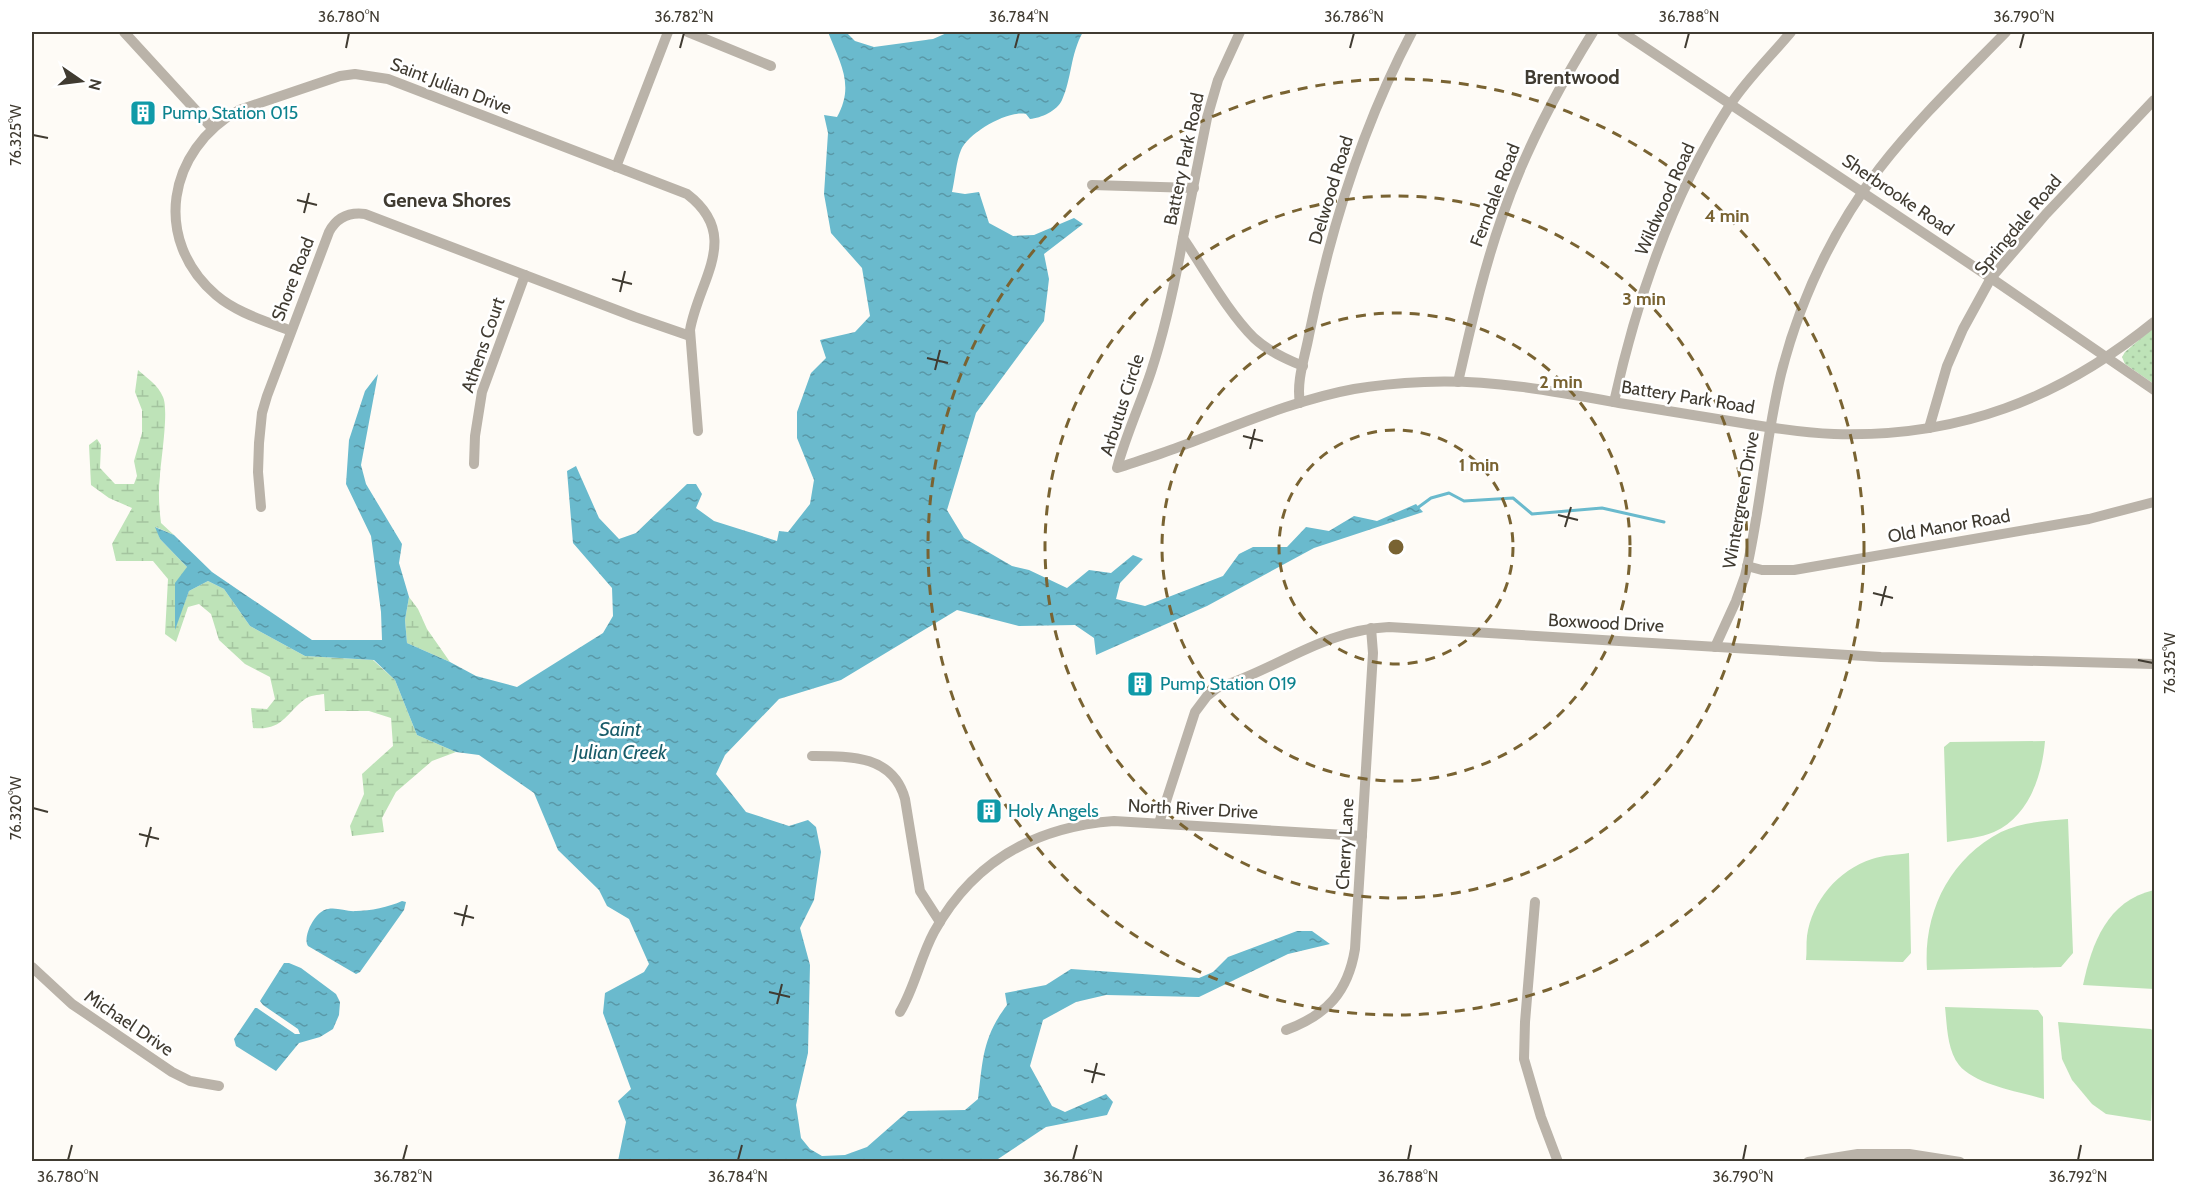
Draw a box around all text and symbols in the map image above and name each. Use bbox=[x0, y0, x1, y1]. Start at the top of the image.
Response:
text: 36.780°N bbox=[318, 8, 380, 26]
text: 36.782°N bbox=[654, 8, 714, 26]
text: 36.784°N bbox=[989, 8, 1049, 26]
text: 36.786°N bbox=[1324, 8, 1384, 26]
text: 36.788°N bbox=[1659, 8, 1719, 26]
text: 36.790°N bbox=[1993, 8, 2055, 26]
north arrow bbox=[51, 51, 111, 111]
street label: Saint Julian Drive bbox=[387, 53, 515, 119]
district label: Brentwood bbox=[1524, 65, 1620, 89]
text: N bbox=[84, 77, 106, 92]
street label: Battery Park Road bbox=[1159, 91, 1209, 227]
building icon: Pump Station 015 bbox=[128, 98, 158, 128]
place label: Pump Station 015 bbox=[162, 102, 298, 124]
text: 76.325°W bbox=[7, 103, 25, 166]
street label: Delwood Road bbox=[1304, 133, 1358, 247]
street label: Wildwood Road bbox=[1630, 139, 1700, 259]
street label: Ferndale Road bbox=[1465, 140, 1525, 250]
street label: Sherbrooke Road bbox=[1838, 149, 1958, 241]
street label: Springdale Road bbox=[1970, 170, 2066, 280]
district label: Geneva Shores bbox=[383, 188, 511, 212]
text: 4 min bbox=[1704, 205, 1750, 227]
street label: Shore Road bbox=[267, 234, 319, 324]
text: 3 min bbox=[1622, 288, 1666, 310]
street label: Athens Court bbox=[456, 295, 510, 395]
street label: Arbutus Circle bbox=[1095, 351, 1149, 459]
text: 2 min bbox=[1539, 371, 1583, 393]
street label: Battery Park Road bbox=[1620, 376, 1756, 418]
street label: Wintergreen Drive bbox=[1718, 430, 1764, 570]
text: 1 min bbox=[1459, 454, 1499, 476]
street label: Old Manor Road bbox=[1886, 504, 2012, 548]
centre of rings bbox=[1386, 537, 1406, 557]
street label: Boxwood Drive bbox=[1547, 609, 1665, 637]
text: 76.325°W bbox=[2161, 631, 2179, 694]
building icon: Pump Station 019 bbox=[1125, 669, 1155, 699]
place label: Pump Station 019 bbox=[1160, 673, 1297, 695]
water label: Saint Julian Creek bbox=[571, 717, 668, 764]
text: 76.320°W bbox=[7, 775, 25, 840]
street label: North River Drive bbox=[1127, 795, 1259, 823]
building icon: Holy Angels bbox=[974, 796, 1004, 826]
street label: Cherry Lane bbox=[1332, 798, 1358, 890]
place label: Holy Angels bbox=[1008, 800, 1099, 822]
street label: Michael Drive bbox=[80, 985, 178, 1061]
text: 36.780°N bbox=[37, 1168, 99, 1186]
text: 36.782°N bbox=[373, 1168, 433, 1186]
text: 36.784°N bbox=[708, 1168, 768, 1186]
text: 36.786°N bbox=[1043, 1168, 1103, 1186]
text: 36.788°N bbox=[1378, 1168, 1438, 1186]
text: 36.790°N bbox=[1712, 1168, 1774, 1186]
text: 36.792°N bbox=[2049, 1168, 2107, 1186]

